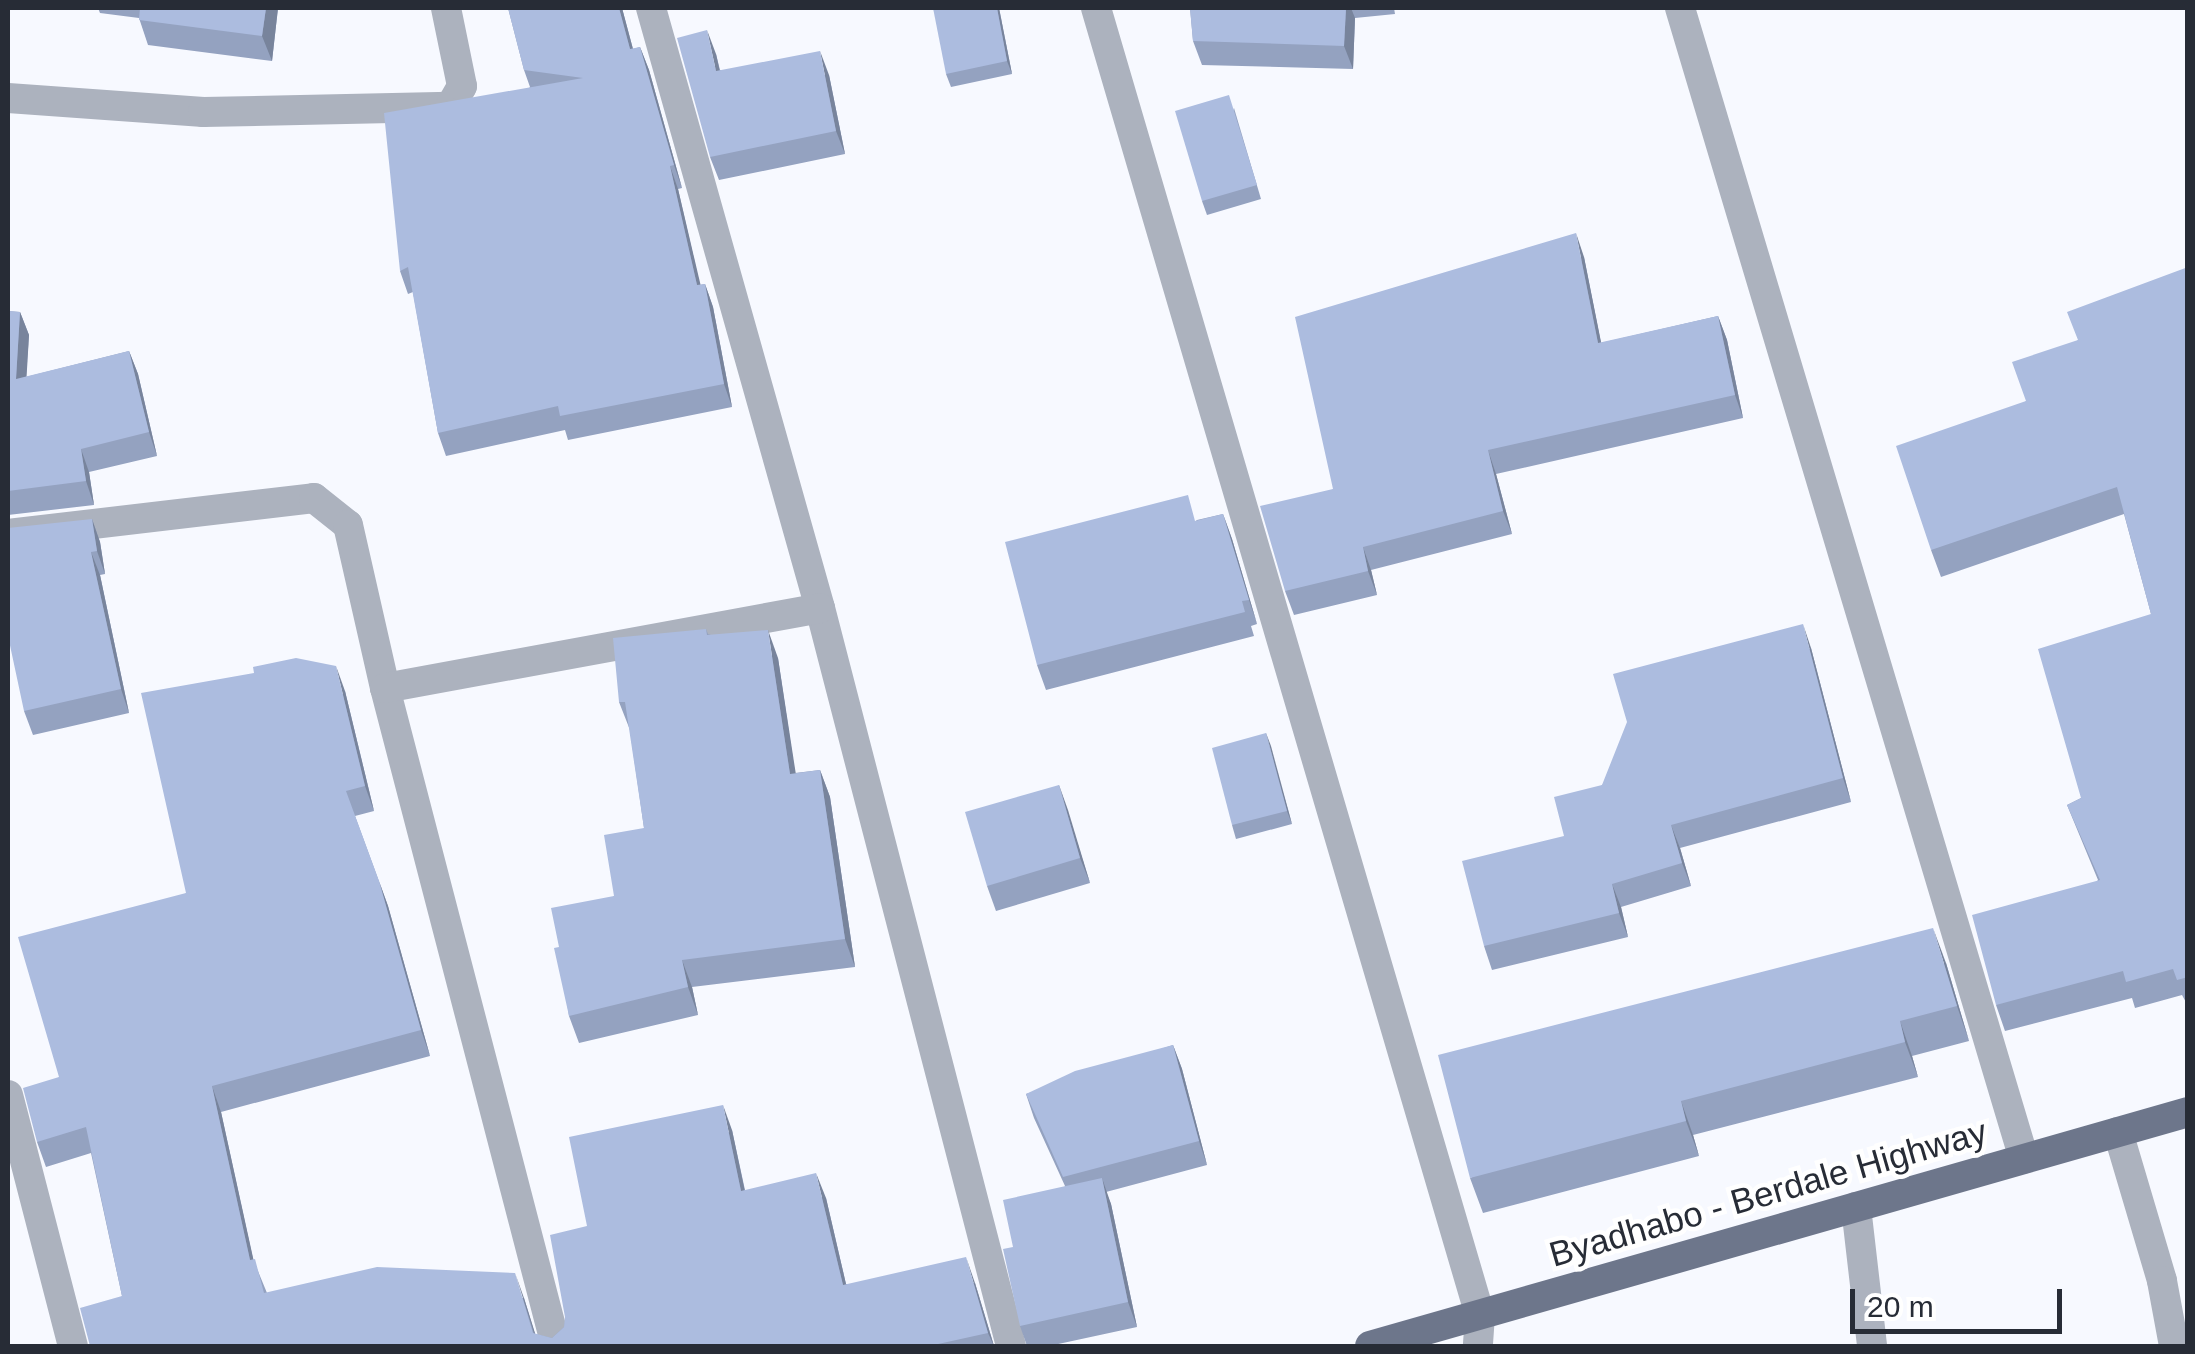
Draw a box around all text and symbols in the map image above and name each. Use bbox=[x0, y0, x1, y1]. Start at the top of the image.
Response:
street label: Byadhabo - Berdale Highway bbox=[1544, 1110, 1992, 1276]
scale bar bbox=[1855, 1269, 2068, 1331]
text: 20 m bbox=[1867, 1290, 1934, 1323]

